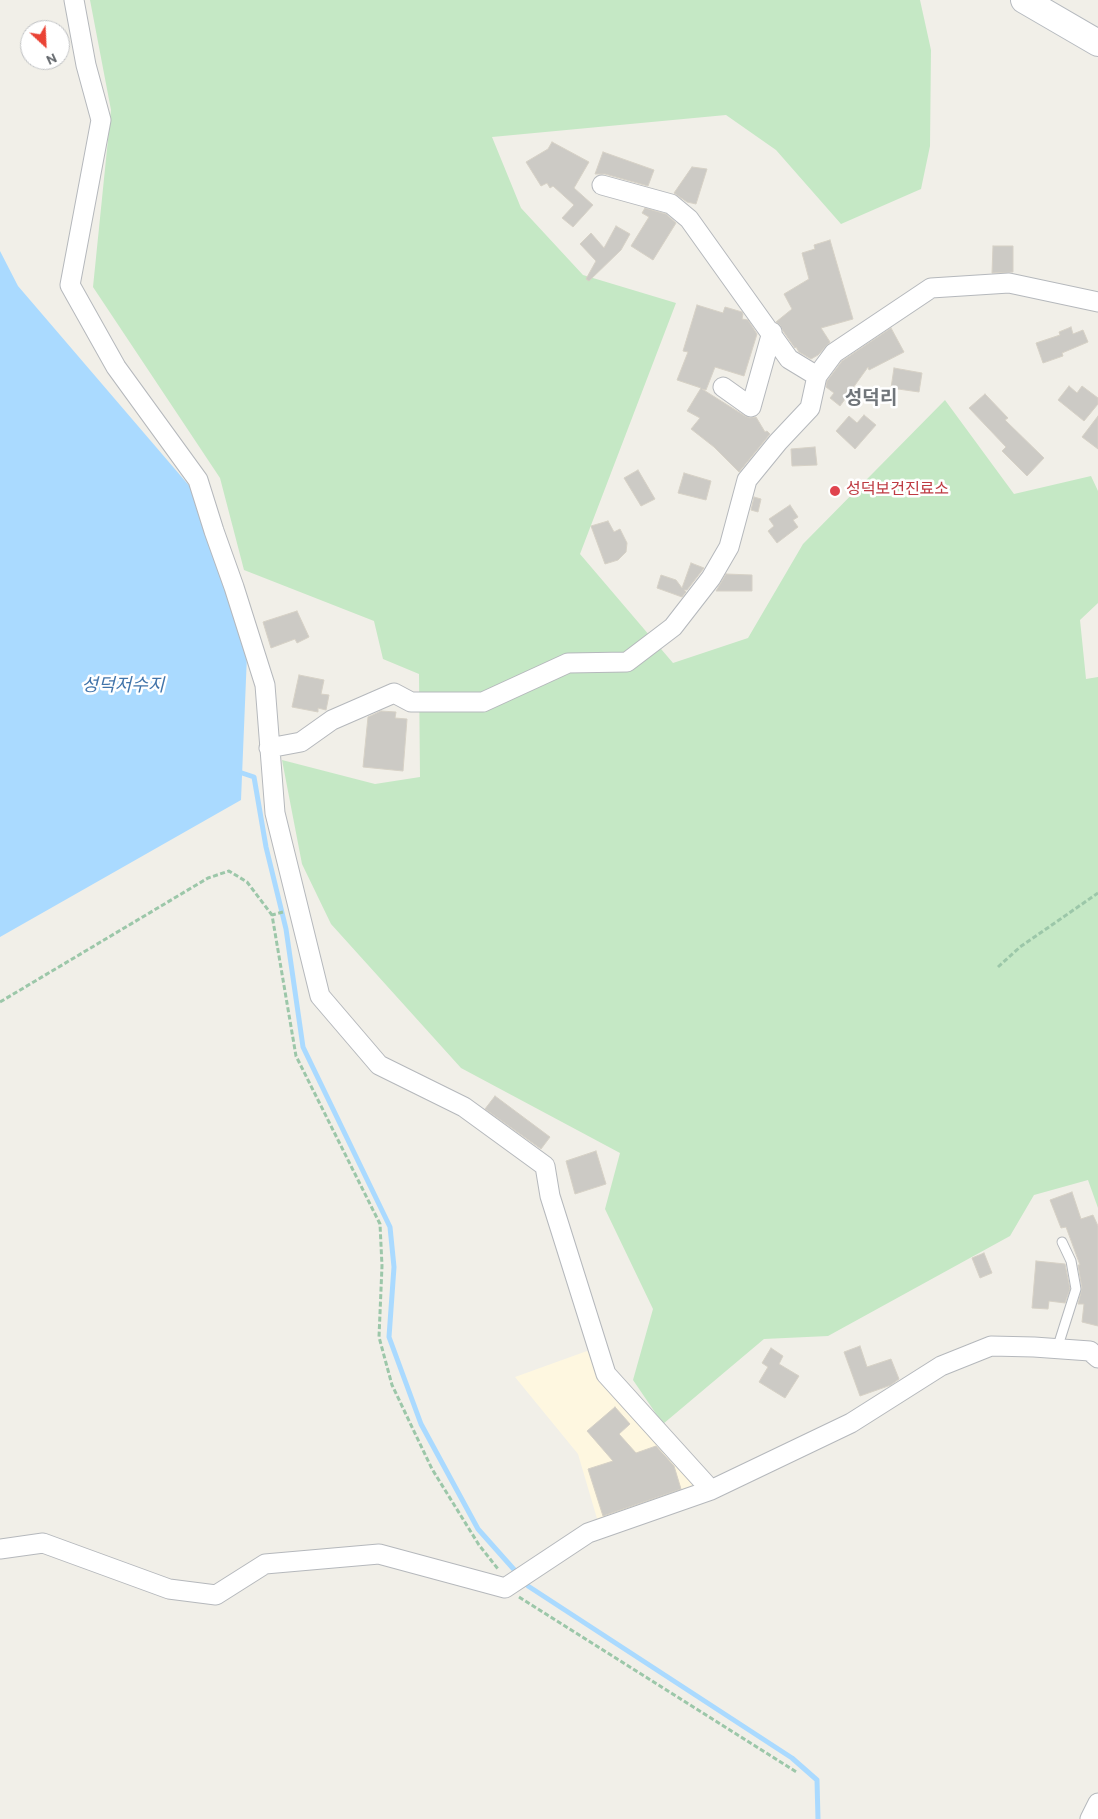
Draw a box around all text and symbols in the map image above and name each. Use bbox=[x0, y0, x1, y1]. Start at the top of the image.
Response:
north arrow bbox=[20, 20, 70, 70]
text: N bbox=[43, 48, 59, 68]
district label: 성덕리 bbox=[845, 389, 897, 411]
place label: 성덕보건진료소 bbox=[846, 481, 949, 501]
marker: 성덕보건진료소 bbox=[828, 484, 842, 498]
water label: 성덕저수지 bbox=[82, 676, 164, 698]

